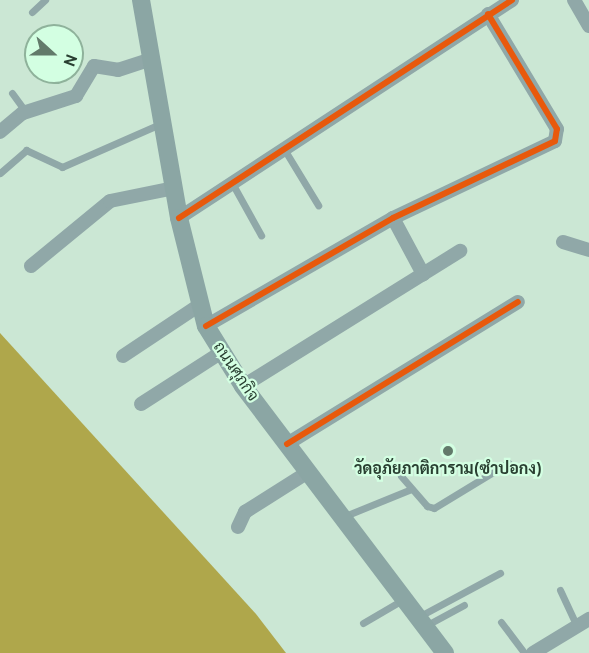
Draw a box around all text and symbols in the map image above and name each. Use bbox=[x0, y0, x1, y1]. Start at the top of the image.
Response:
north arrow bbox=[24, 24, 84, 84]
text: N bbox=[58, 51, 80, 69]
street label: ถนนศุภกิจ bbox=[208, 339, 262, 405]
marker: วัดอุภัยภาติการาม(ซำปอกง) bbox=[441, 444, 455, 458]
place label: วัดอุภัยภาติการาม(ซำปอกง) bbox=[354, 460, 542, 480]

